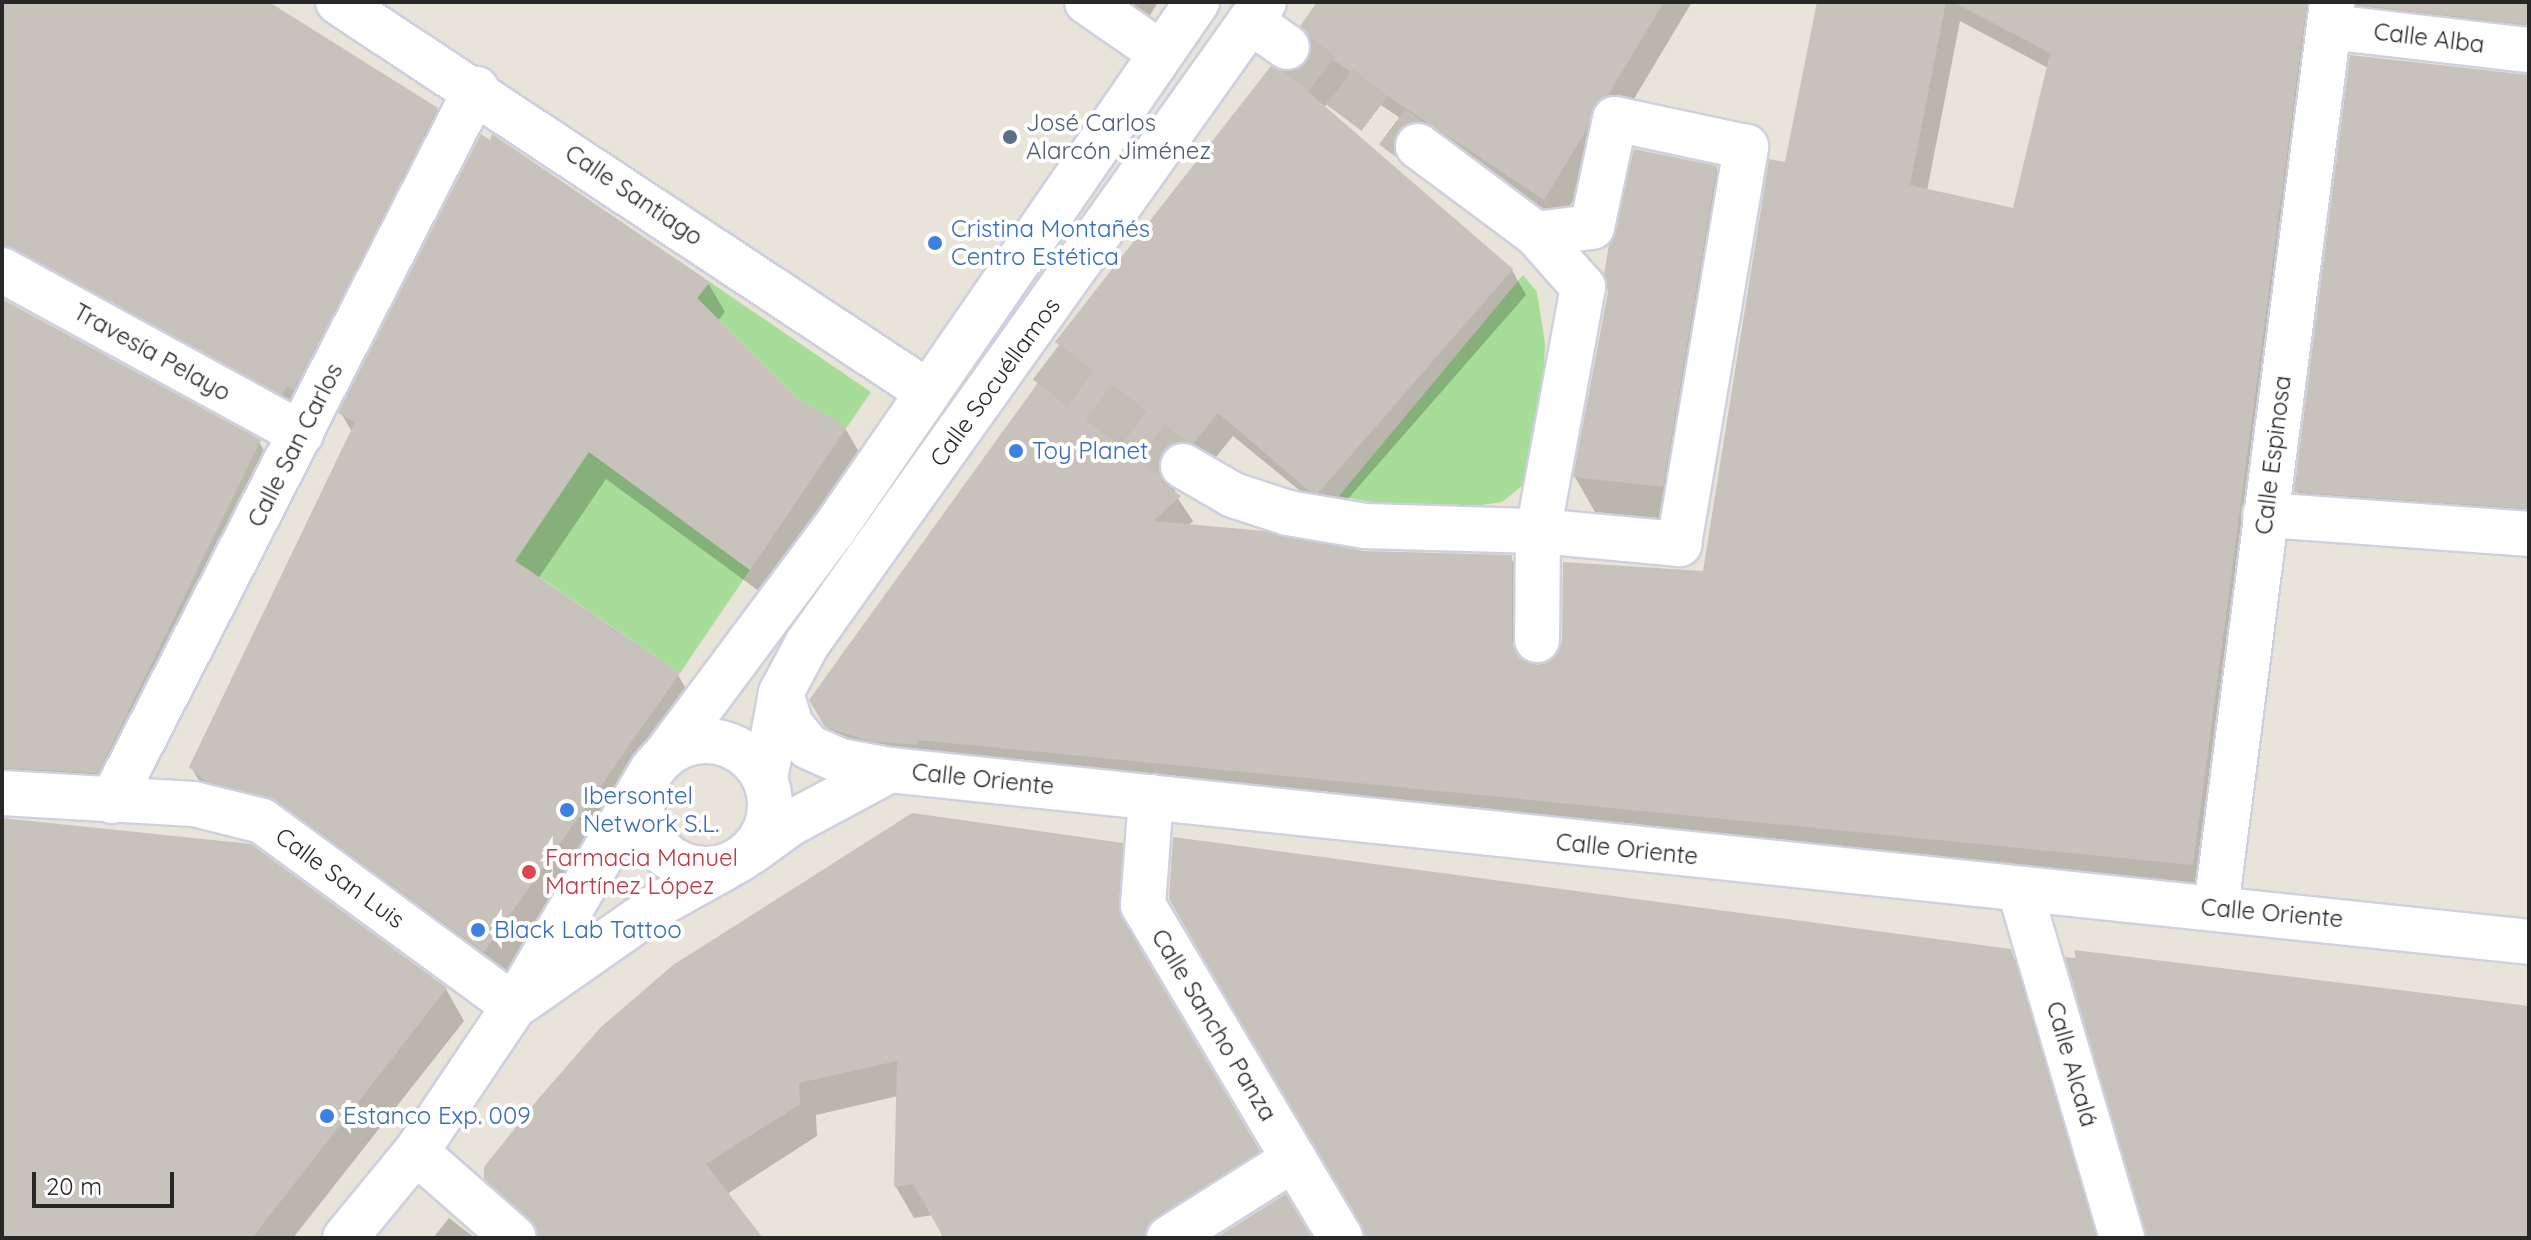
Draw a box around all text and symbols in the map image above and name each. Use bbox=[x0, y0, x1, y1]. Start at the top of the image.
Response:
street label: Calle Alba bbox=[2372, 17, 2486, 59]
place label: José Carlos Alarcón Jiménez bbox=[1026, 109, 1211, 165]
marker: José Carlos Alarcón Jiménez bbox=[1001, 128, 1019, 146]
street label: Calle Santiago bbox=[560, 138, 708, 252]
place label: Cristina Montañés Centro Estética bbox=[951, 215, 1150, 271]
marker: Cristina Montañés Centro Estética bbox=[926, 234, 944, 252]
street label: Calle Socuéllamos bbox=[924, 292, 1066, 472]
street label: Travesía Pelayo bbox=[68, 297, 236, 407]
street label: Calle San Carlos bbox=[241, 358, 349, 532]
street label: Calle Espinosa bbox=[2249, 374, 2297, 536]
place label: Toy Planet bbox=[1032, 437, 1148, 465]
marker: Toy Planet bbox=[1007, 442, 1025, 460]
street label: Calle Oriente bbox=[910, 757, 1056, 801]
place label: Ibersontel Network S.L. bbox=[583, 782, 719, 838]
marker: Ibersontel Network S.L. bbox=[558, 801, 576, 819]
street label: Calle San Luis bbox=[270, 822, 410, 934]
street label: Calle Oriente bbox=[1554, 827, 1700, 871]
place label: Farmacia Manuel Martínez López bbox=[545, 844, 738, 900]
marker: Farmacia Manuel Martínez López bbox=[520, 863, 538, 881]
street label: Calle Oriente bbox=[2200, 892, 2344, 934]
place label: Black Lab Tattoo bbox=[494, 916, 682, 944]
marker: Black Lab Tattoo bbox=[469, 921, 487, 939]
street label: Calle Sancho Panza bbox=[1145, 924, 1283, 1126]
street label: Calle Alcalá bbox=[2040, 998, 2104, 1130]
place label: Estanco Exp. 009 bbox=[343, 1102, 531, 1130]
marker: Estanco Exp. 009 bbox=[318, 1107, 336, 1125]
scale bar bbox=[36, 1156, 178, 1206]
text: 20 m bbox=[46, 1171, 102, 1201]

